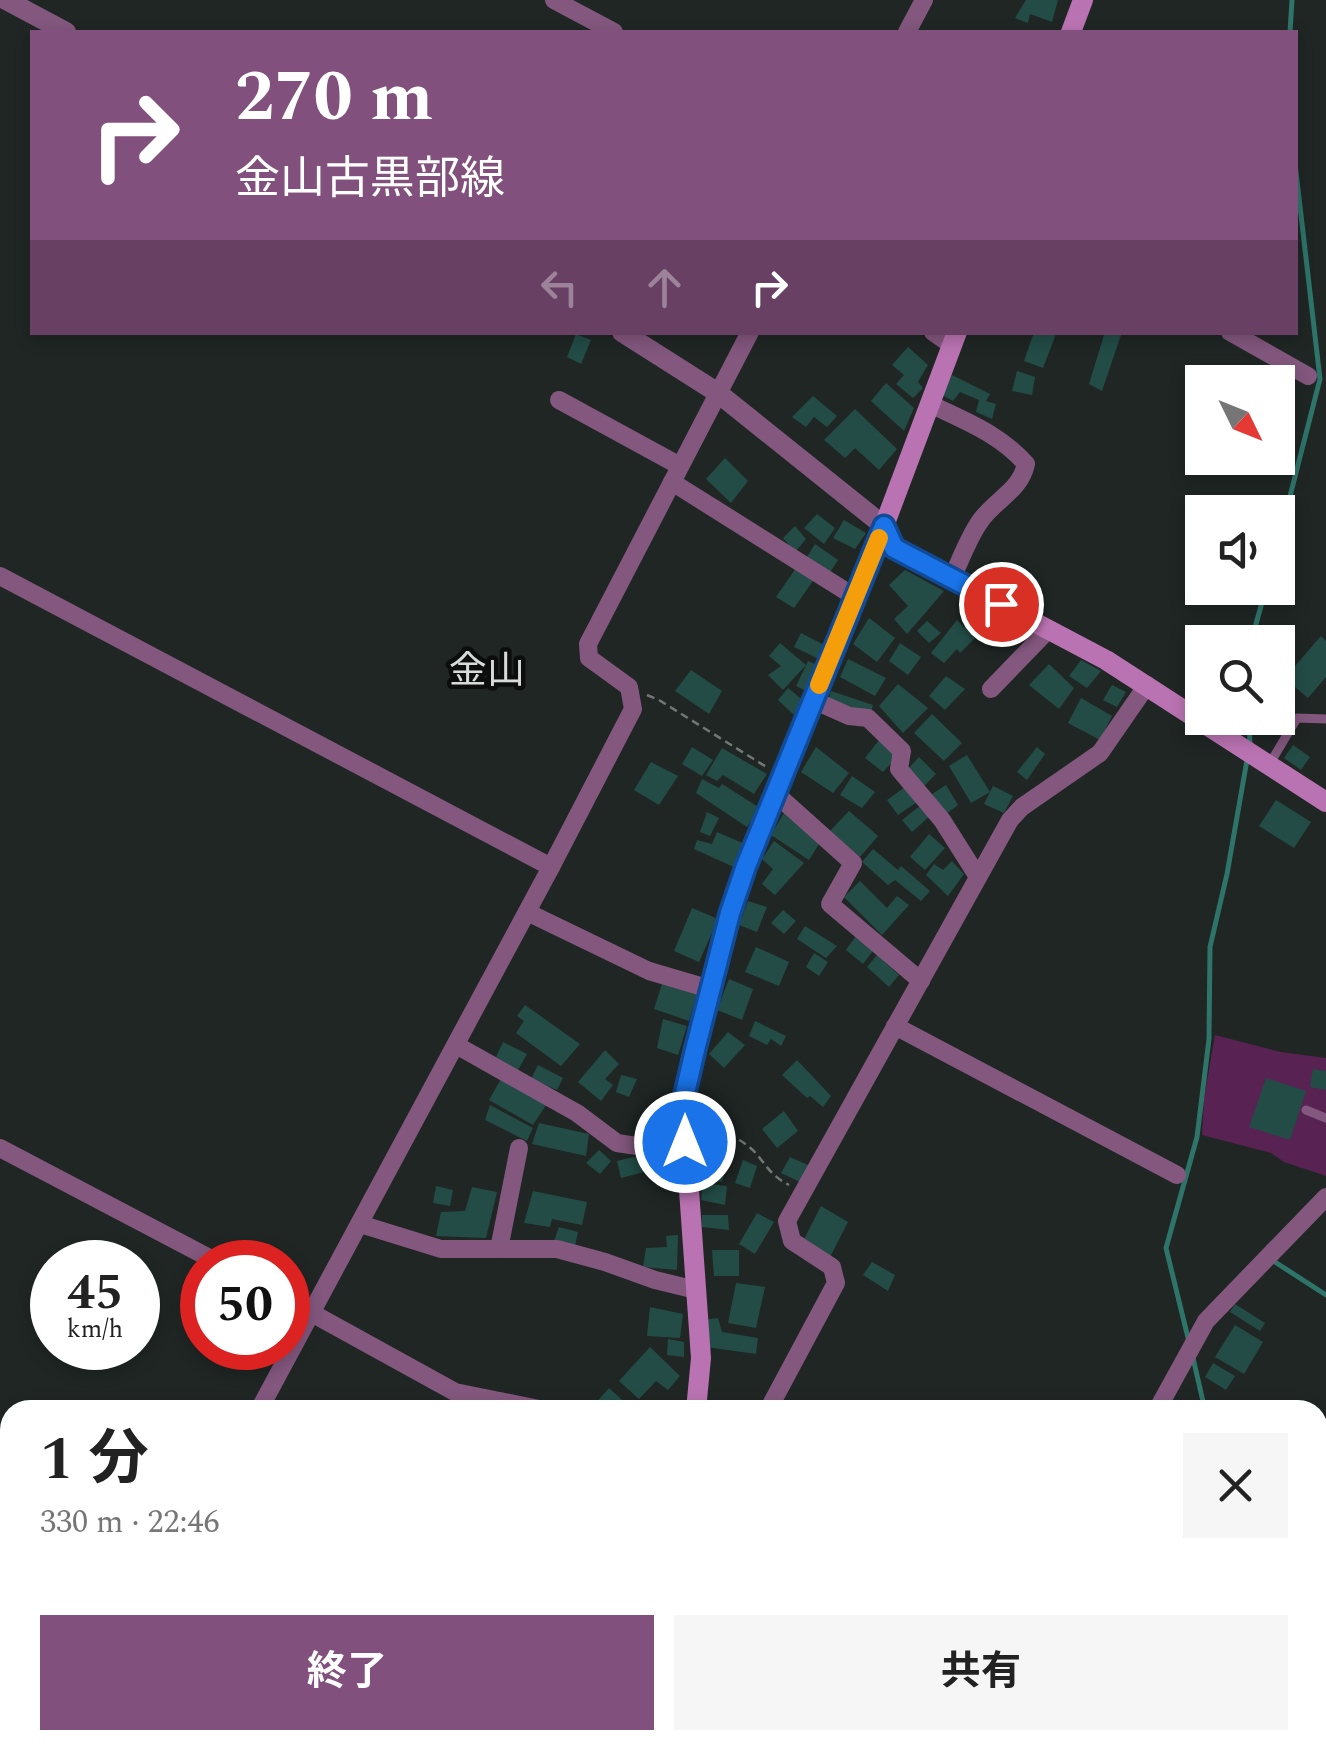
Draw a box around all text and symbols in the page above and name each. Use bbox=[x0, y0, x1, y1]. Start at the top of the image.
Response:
text: 270 m bbox=[235, 45, 433, 151]
icon: right bbox=[70, 70, 200, 200]
text: 金山古黒部線 bbox=[235, 145, 505, 214]
icon: left bbox=[532, 260, 587, 315]
icon: ahead bbox=[637, 260, 692, 315]
icon: right bbox=[742, 260, 797, 315]
north arrow bbox=[1185, 365, 1295, 475]
map controls bbox=[1185, 365, 1295, 735]
button: sound bbox=[1185, 495, 1295, 605]
pin bbox=[959, 562, 1044, 647]
icon: arrive bbox=[974, 577, 1029, 632]
button: search bbox=[1185, 625, 1295, 735]
district label: 金山 bbox=[449, 643, 525, 701]
position arrow bbox=[633, 1090, 737, 1194]
speed limit sign: 50 bbox=[180, 1240, 310, 1370]
text: 45 bbox=[67, 1255, 123, 1331]
text: km/h bbox=[67, 1311, 123, 1349]
text: 1 分 bbox=[40, 1414, 149, 1506]
button: close bbox=[1183, 1433, 1288, 1538]
text: 330 m · 22:46 bbox=[40, 1498, 220, 1547]
button: 終了 bbox=[40, 1615, 654, 1730]
button: 共有 bbox=[674, 1615, 1288, 1730]

